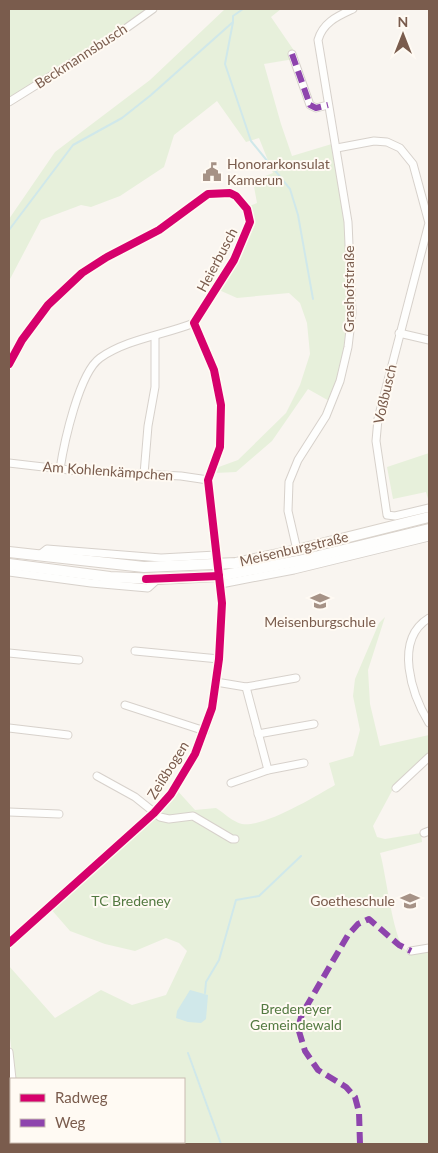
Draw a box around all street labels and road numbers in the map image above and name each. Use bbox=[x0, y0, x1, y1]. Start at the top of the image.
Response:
street label: Beckmannsbusch bbox=[31, 19, 130, 92]
street label: Heierbusch bbox=[193, 225, 240, 295]
street label: Grashofstraße bbox=[340, 245, 357, 333]
street label: Voßbusch bbox=[369, 362, 400, 425]
street label: Am Kohlenkämpchen bbox=[42, 457, 174, 484]
street label: Meisenburgstraße bbox=[238, 528, 350, 569]
street label: Zeißbogen bbox=[143, 738, 192, 802]

